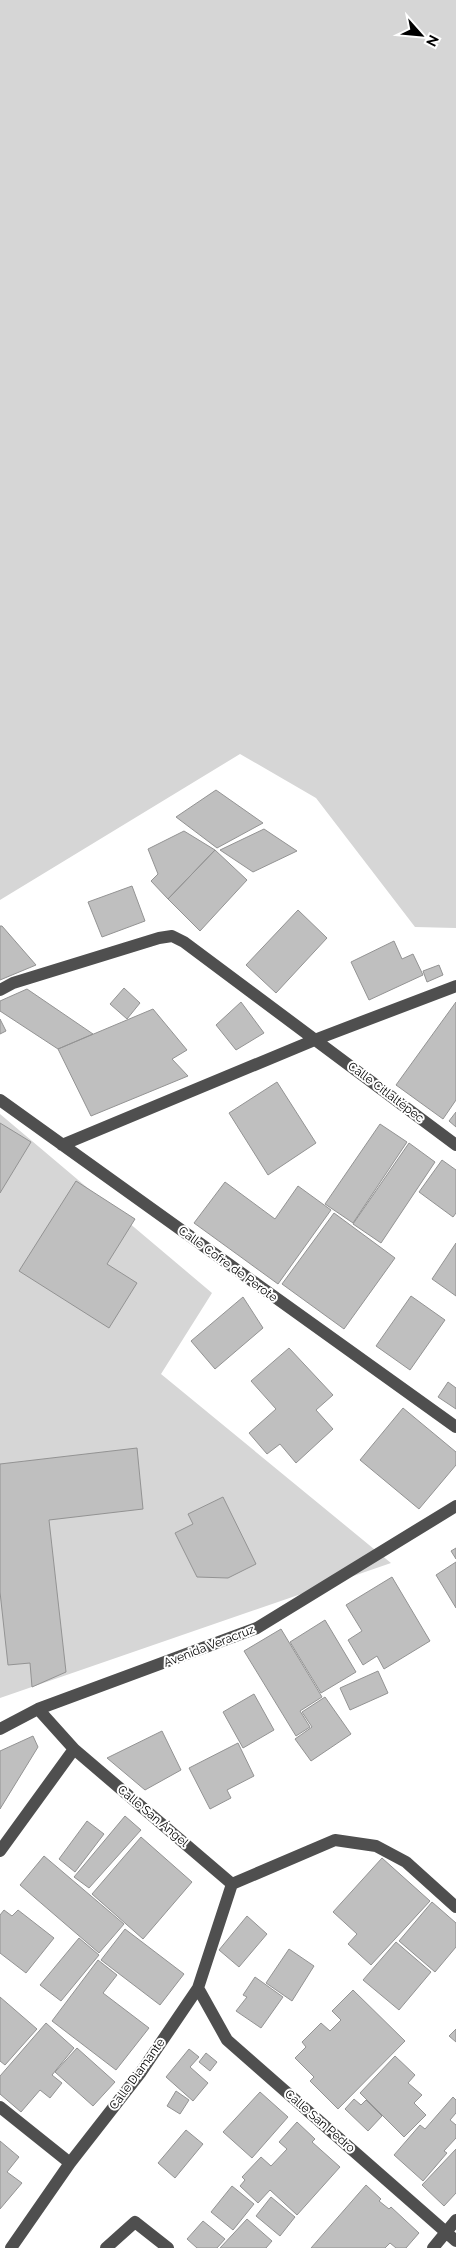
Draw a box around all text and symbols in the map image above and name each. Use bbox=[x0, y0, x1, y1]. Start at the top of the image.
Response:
north arrow bbox=[396, 10, 446, 60]
text: N bbox=[423, 33, 442, 49]
street label: Calle Citlaltépec bbox=[345, 1059, 427, 1125]
street label: Calle Cofre de Perote bbox=[176, 1223, 280, 1305]
street label: Avenida Veracruz bbox=[162, 1622, 256, 1670]
street label: Calle San Ángel bbox=[115, 1782, 192, 1850]
street label: Calle Diamante bbox=[106, 2036, 168, 2112]
street label: Calle San Pedro bbox=[282, 2087, 358, 2155]

